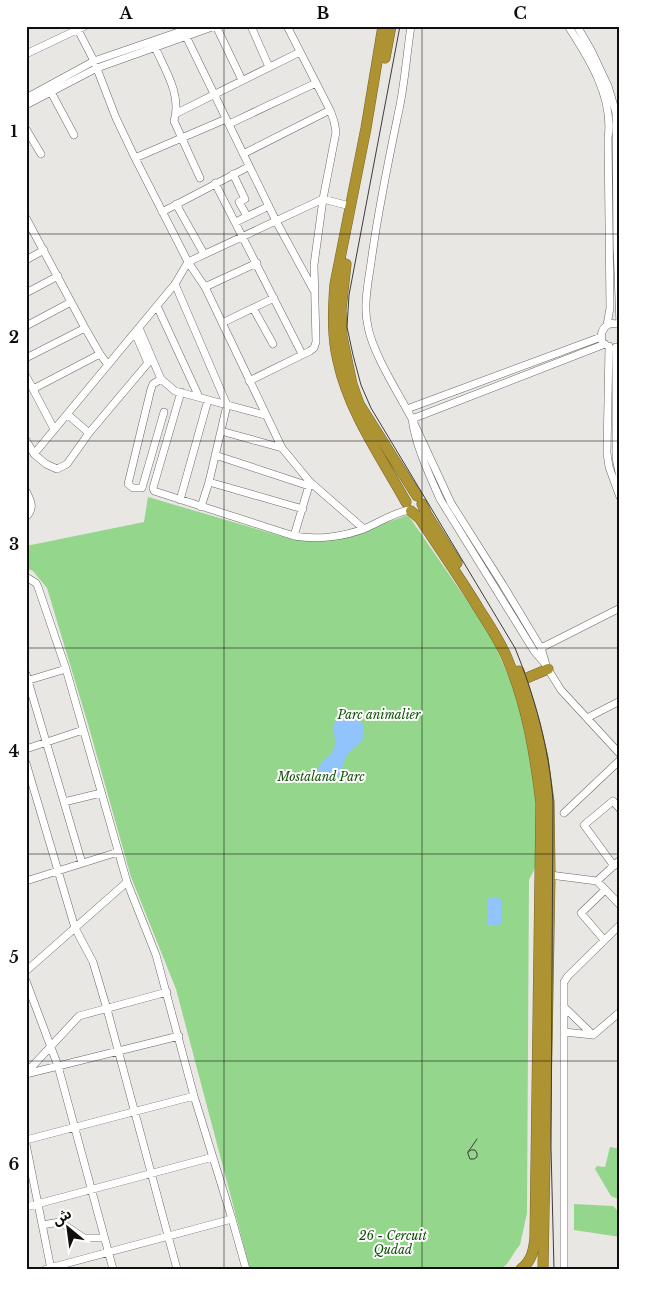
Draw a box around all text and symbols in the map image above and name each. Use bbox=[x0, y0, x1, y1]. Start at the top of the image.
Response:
text: A bbox=[119, 3, 134, 23]
text: B bbox=[317, 3, 330, 23]
text: C bbox=[513, 3, 527, 23]
text: 1 bbox=[11, 121, 18, 141]
text: 2 bbox=[9, 327, 19, 347]
text: 3 bbox=[9, 534, 19, 554]
park label: Parc animalier bbox=[336, 707, 421, 722]
text: 4 bbox=[9, 741, 19, 761]
park label: Mostaland Parc bbox=[276, 769, 365, 784]
text: 5 bbox=[9, 947, 19, 967]
text: 6 bbox=[9, 1154, 20, 1174]
north arrow bbox=[42, 1202, 92, 1252]
text: ش bbox=[49, 1204, 74, 1229]
park label: 26 - Cercuit Qudad bbox=[359, 1228, 428, 1257]

